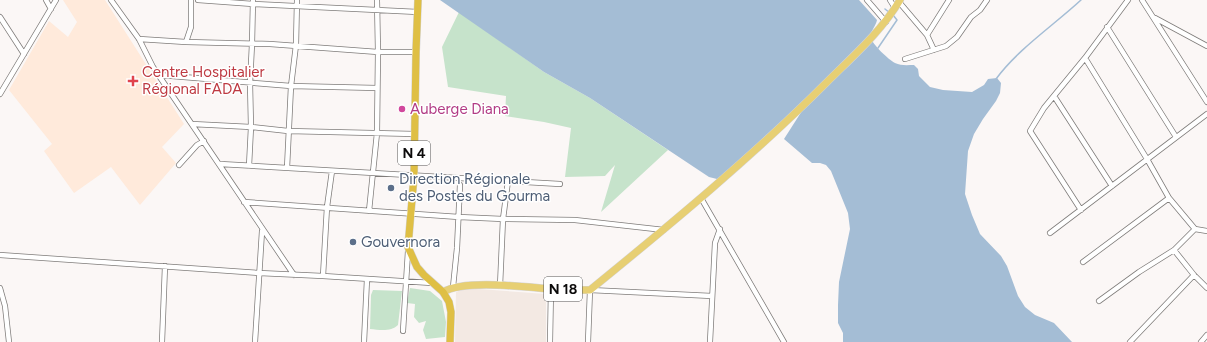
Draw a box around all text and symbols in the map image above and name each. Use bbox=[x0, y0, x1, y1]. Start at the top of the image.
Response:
place label: Centre Hospitalier Régional FADA bbox=[142, 63, 265, 98]
marker: Centre Hospitalier Régional FADA bbox=[127, 75, 139, 87]
place label: Auberge Diana bbox=[410, 100, 509, 118]
marker: Auberge Diana bbox=[397, 104, 407, 114]
road number: N 4 bbox=[398, 141, 430, 165]
place label: Direction Régionale des Postes du Gourma bbox=[399, 170, 550, 205]
marker: Direction Régionale des Postes du Gourma bbox=[386, 183, 396, 193]
place label: Gouvernora bbox=[361, 233, 440, 251]
marker: Gouvernora bbox=[348, 237, 358, 247]
road number: N 18 bbox=[544, 277, 582, 301]

